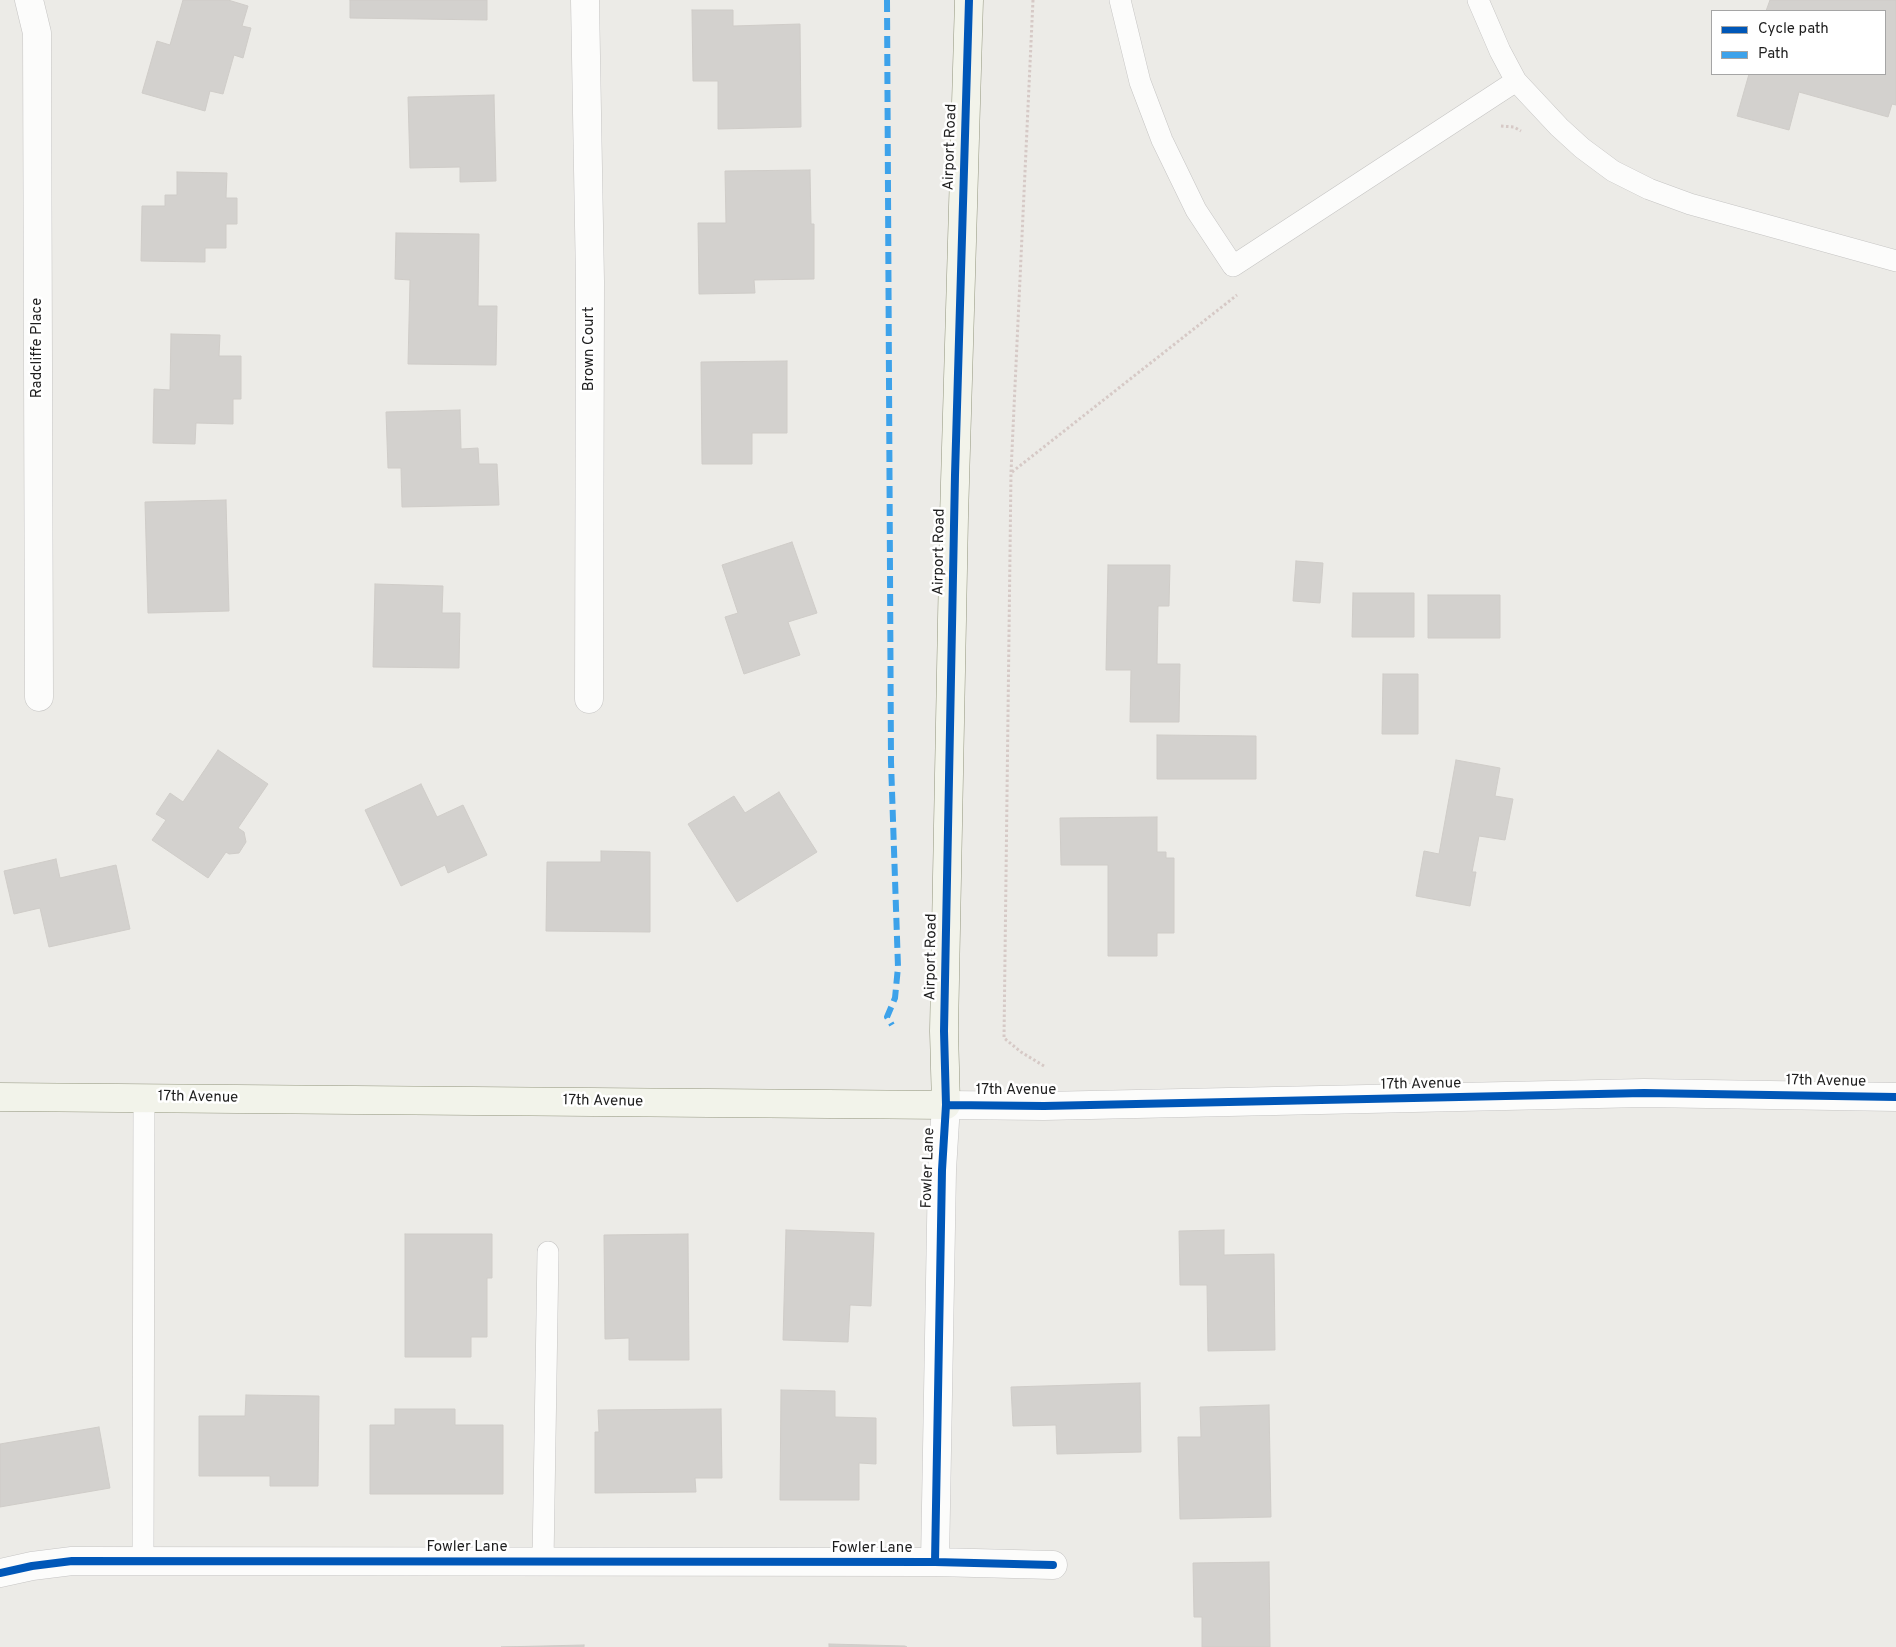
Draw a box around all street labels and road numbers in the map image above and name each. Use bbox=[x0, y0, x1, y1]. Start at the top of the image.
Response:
street label: Airport Road bbox=[940, 103, 962, 191]
street label: Radcliffe Place bbox=[29, 298, 47, 398]
street label: Brown Court bbox=[581, 307, 599, 391]
street label: Airport Road bbox=[930, 508, 950, 596]
street label: Airport Road bbox=[922, 913, 942, 1001]
street label: 17th Avenue bbox=[1786, 1072, 1866, 1092]
street label: 17th Avenue bbox=[1381, 1075, 1461, 1095]
street label: 17th Avenue bbox=[976, 1082, 1056, 1100]
street label: 17th Avenue bbox=[158, 1088, 238, 1108]
street label: 17th Avenue bbox=[563, 1092, 643, 1112]
street label: Fowler Lane bbox=[919, 1127, 939, 1209]
street label: Fowler Lane bbox=[427, 1539, 507, 1557]
street label: Fowler Lane bbox=[832, 1540, 912, 1558]

